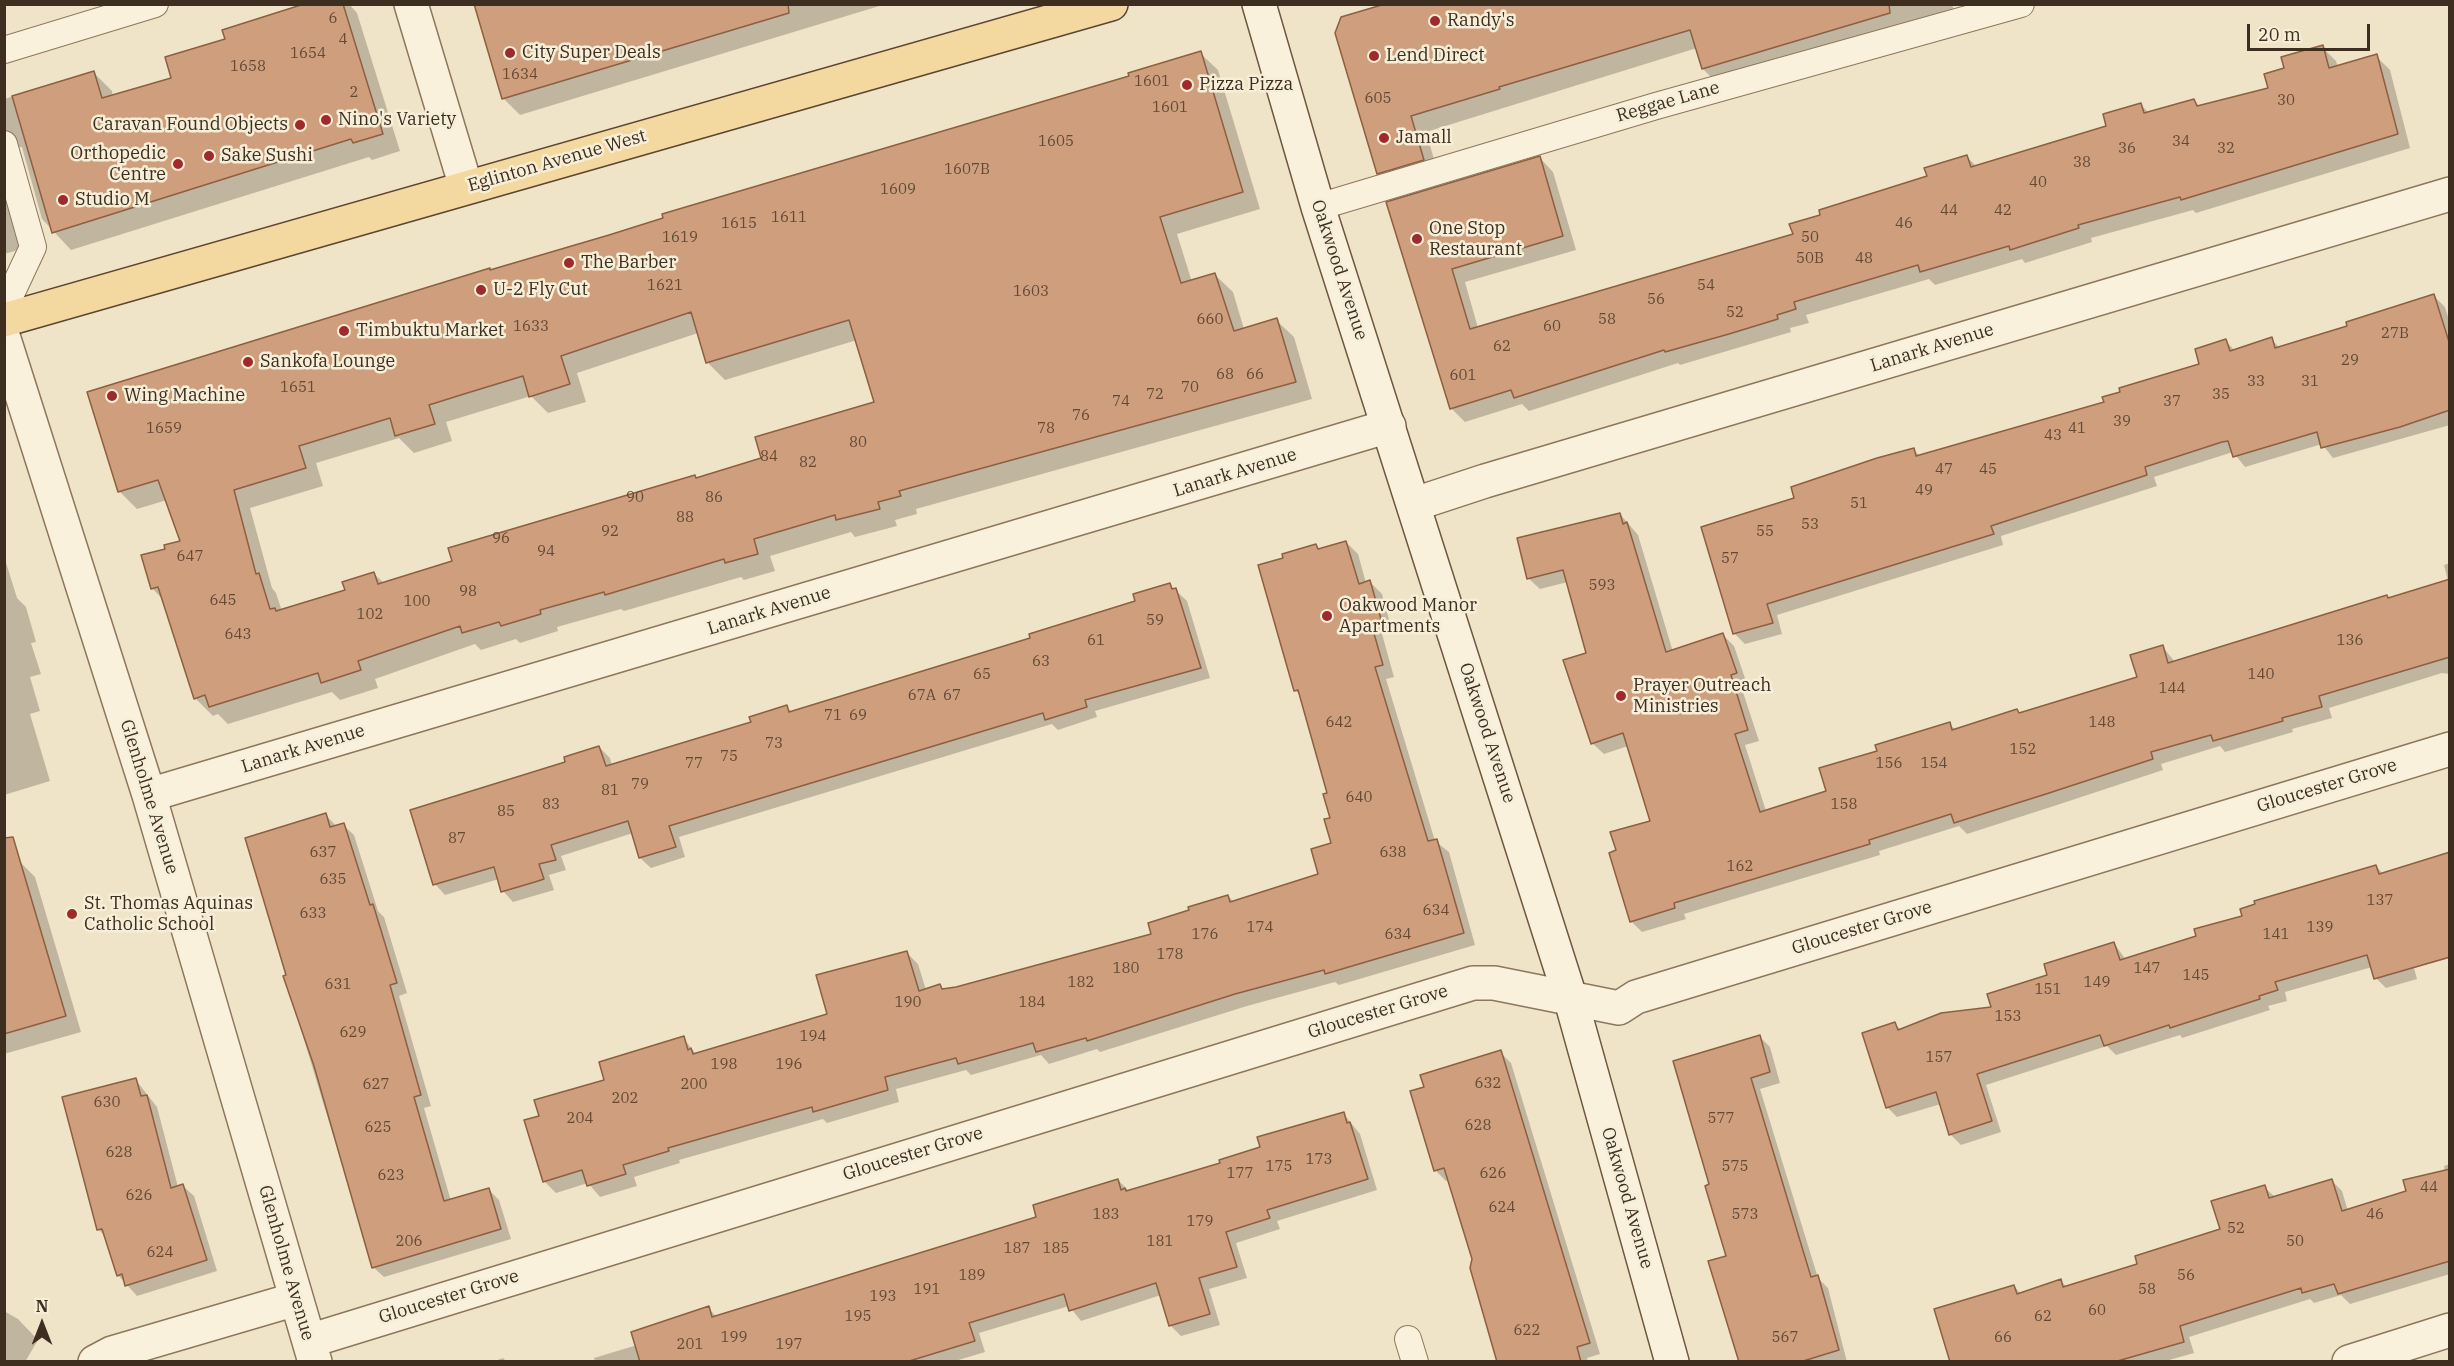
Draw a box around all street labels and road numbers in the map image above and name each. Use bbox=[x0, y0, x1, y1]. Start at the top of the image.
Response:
street label: Reggae Lane bbox=[1614, 77, 1722, 127]
street label: Eglinton Avenue West bbox=[465, 125, 649, 197]
street label: Oakwood Avenue bbox=[1306, 197, 1372, 343]
street label: Lanark Avenue bbox=[1868, 319, 1996, 377]
street label: Lanark Avenue bbox=[1171, 444, 1299, 502]
street label: Lanark Avenue bbox=[705, 582, 833, 640]
street label: Oakwood Avenue bbox=[1454, 660, 1520, 806]
street label: Glenholme Avenue bbox=[115, 717, 183, 877]
street label: Lanark Avenue bbox=[239, 720, 367, 778]
street label: Gloucester Grove bbox=[2254, 754, 2400, 818]
street label: Gloucester Grove bbox=[1789, 896, 1935, 960]
street label: Gloucester Grove bbox=[1305, 980, 1451, 1044]
street label: Gloucester Grove bbox=[840, 1122, 986, 1186]
street label: Oakwood Avenue bbox=[1596, 1125, 1658, 1271]
street label: Glenholme Avenue bbox=[253, 1183, 319, 1343]
street label: Gloucester Grove bbox=[376, 1265, 522, 1329]

